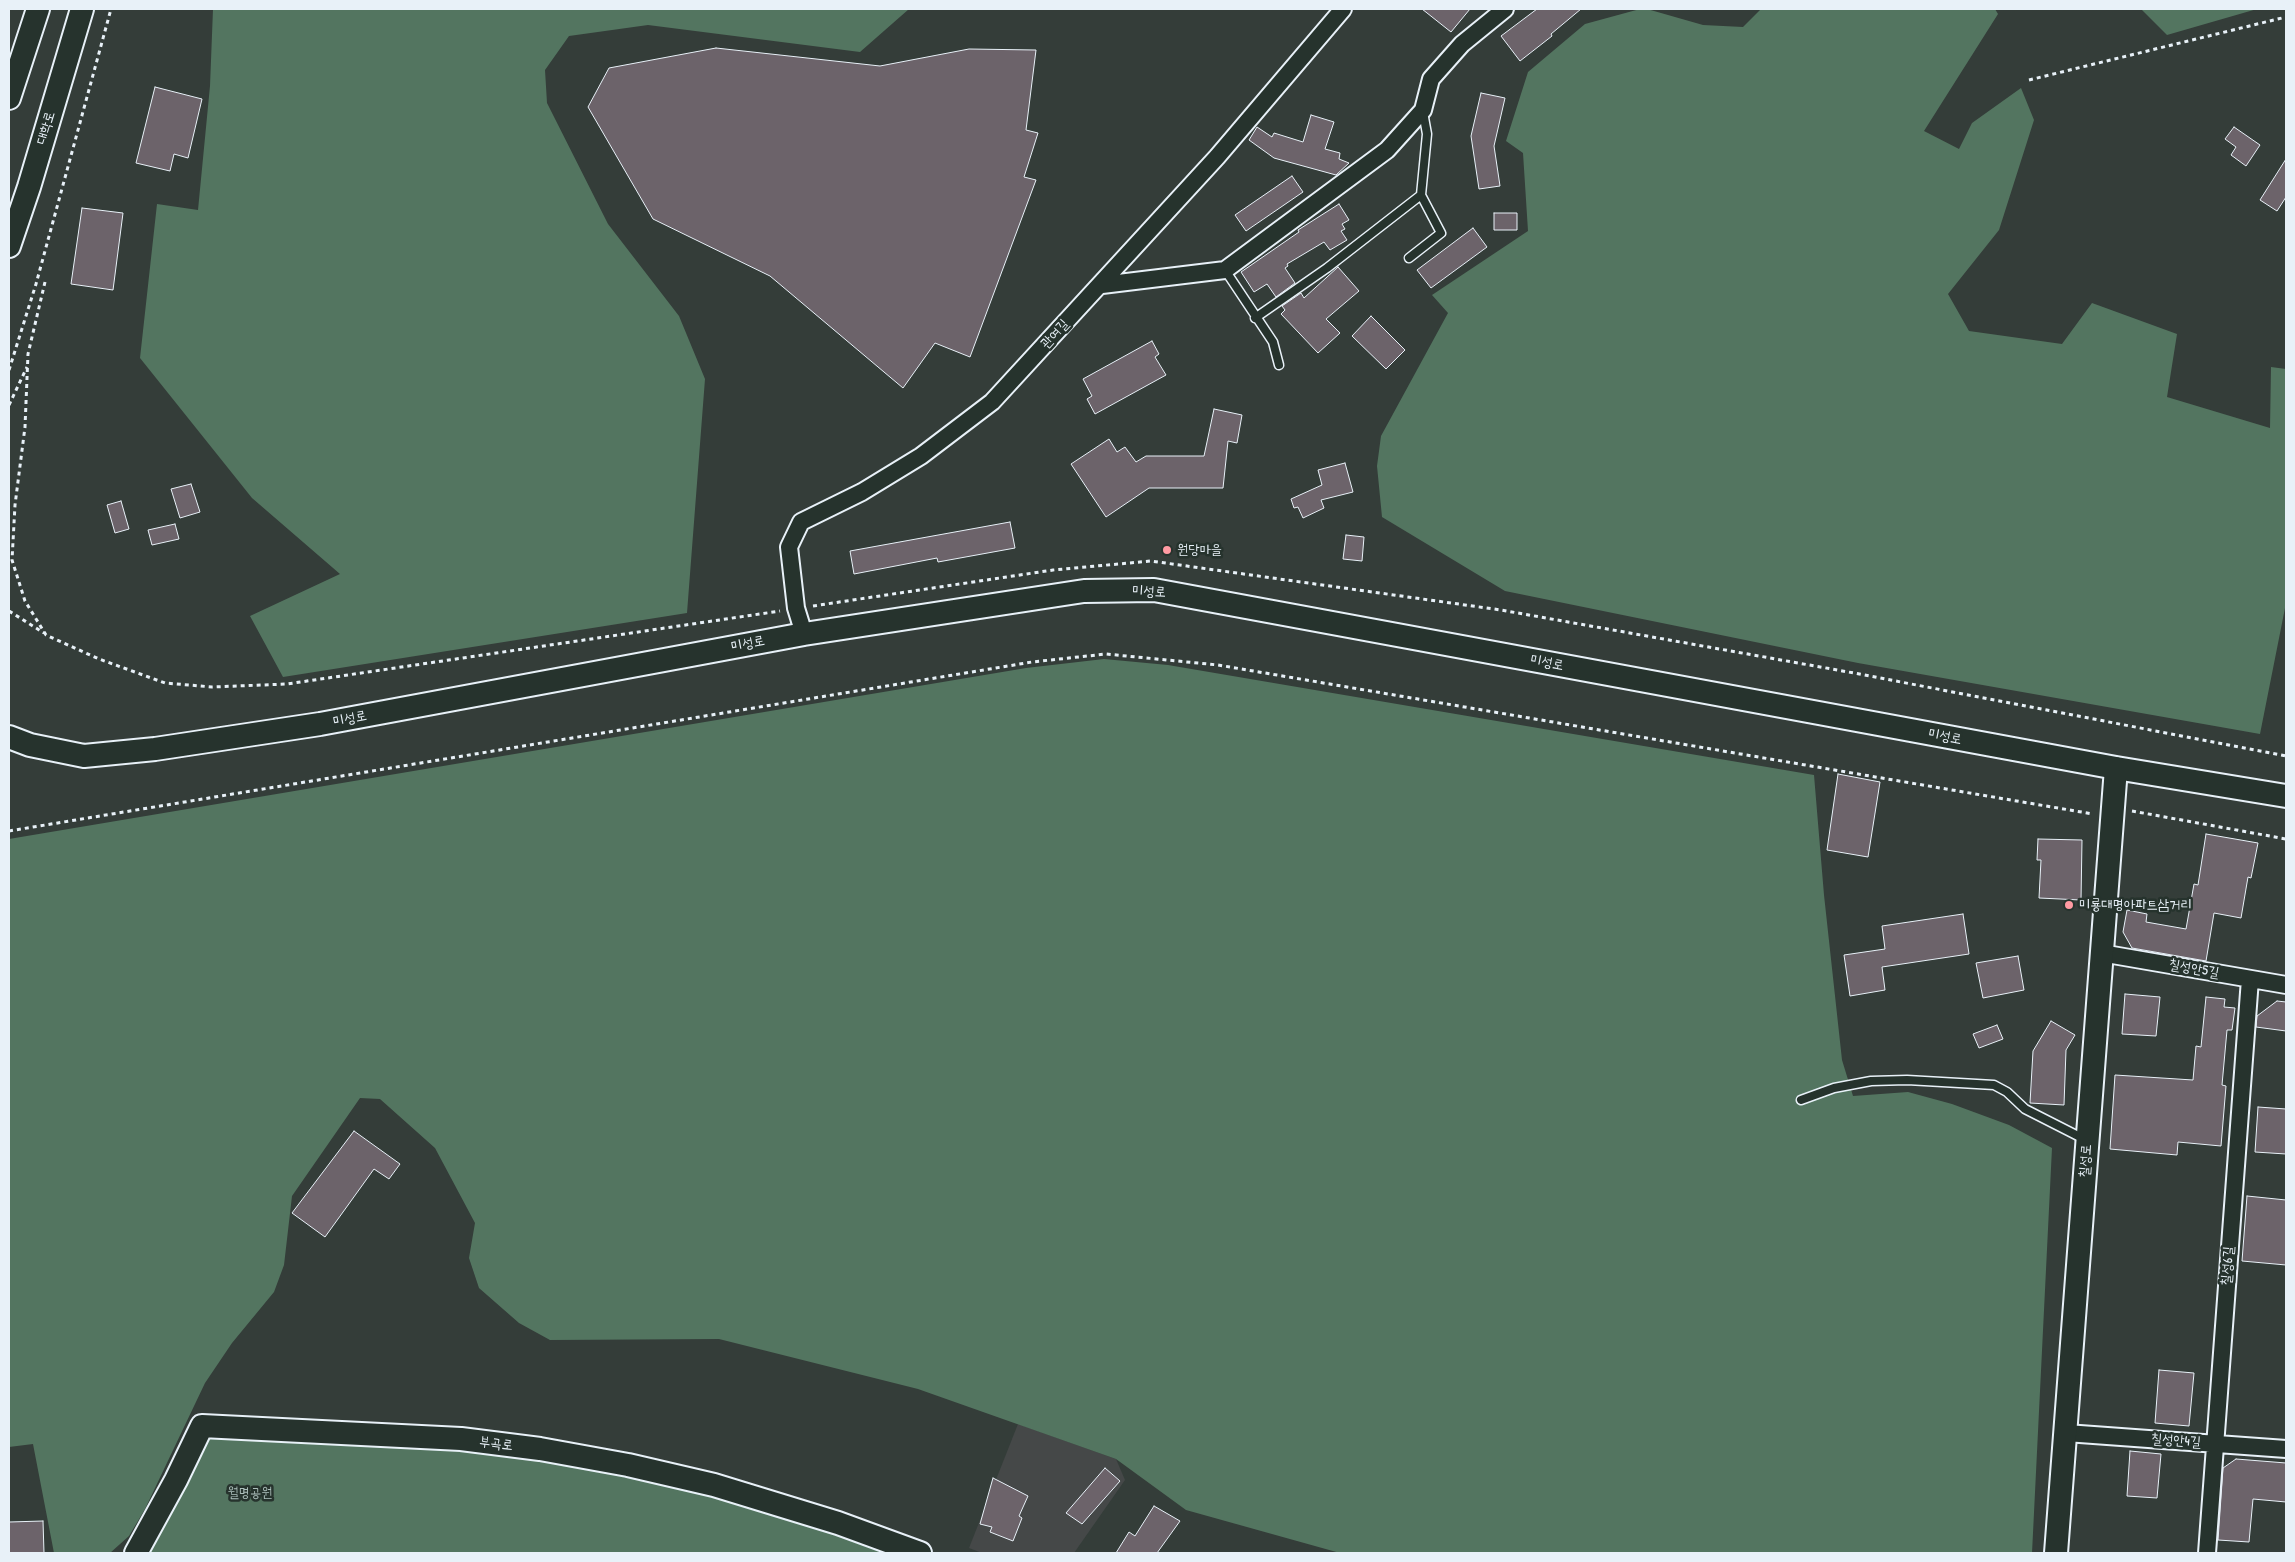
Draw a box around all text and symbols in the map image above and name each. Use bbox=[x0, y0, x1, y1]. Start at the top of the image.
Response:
street label: 대학로 bbox=[33, 109, 59, 147]
street label: 관여길 bbox=[1037, 316, 1073, 352]
place label: 원당마을 bbox=[1177, 542, 1222, 558]
marker: 원당마을 bbox=[1161, 544, 1173, 556]
street label: 미성로 bbox=[1132, 583, 1166, 601]
street label: 미성로 bbox=[730, 633, 766, 655]
street label: 미성로 bbox=[1529, 652, 1565, 674]
street label: 미성로 bbox=[332, 708, 368, 730]
street label: 미성로 bbox=[1927, 726, 1963, 748]
place label: 미룡대명아파트삼거리 bbox=[2079, 897, 2192, 913]
marker: 미룡대명아파트삼거리 bbox=[2063, 899, 2075, 911]
street label: 칠성안5길 bbox=[2167, 956, 2221, 982]
street label: 칠성로 bbox=[2076, 1144, 2096, 1178]
street label: 칠성6길 bbox=[2218, 1246, 2238, 1286]
street label: 칠성안4길 bbox=[2150, 1431, 2202, 1451]
street label: 부곡로 bbox=[478, 1434, 514, 1454]
park label: 월명공원 bbox=[227, 1485, 273, 1501]

